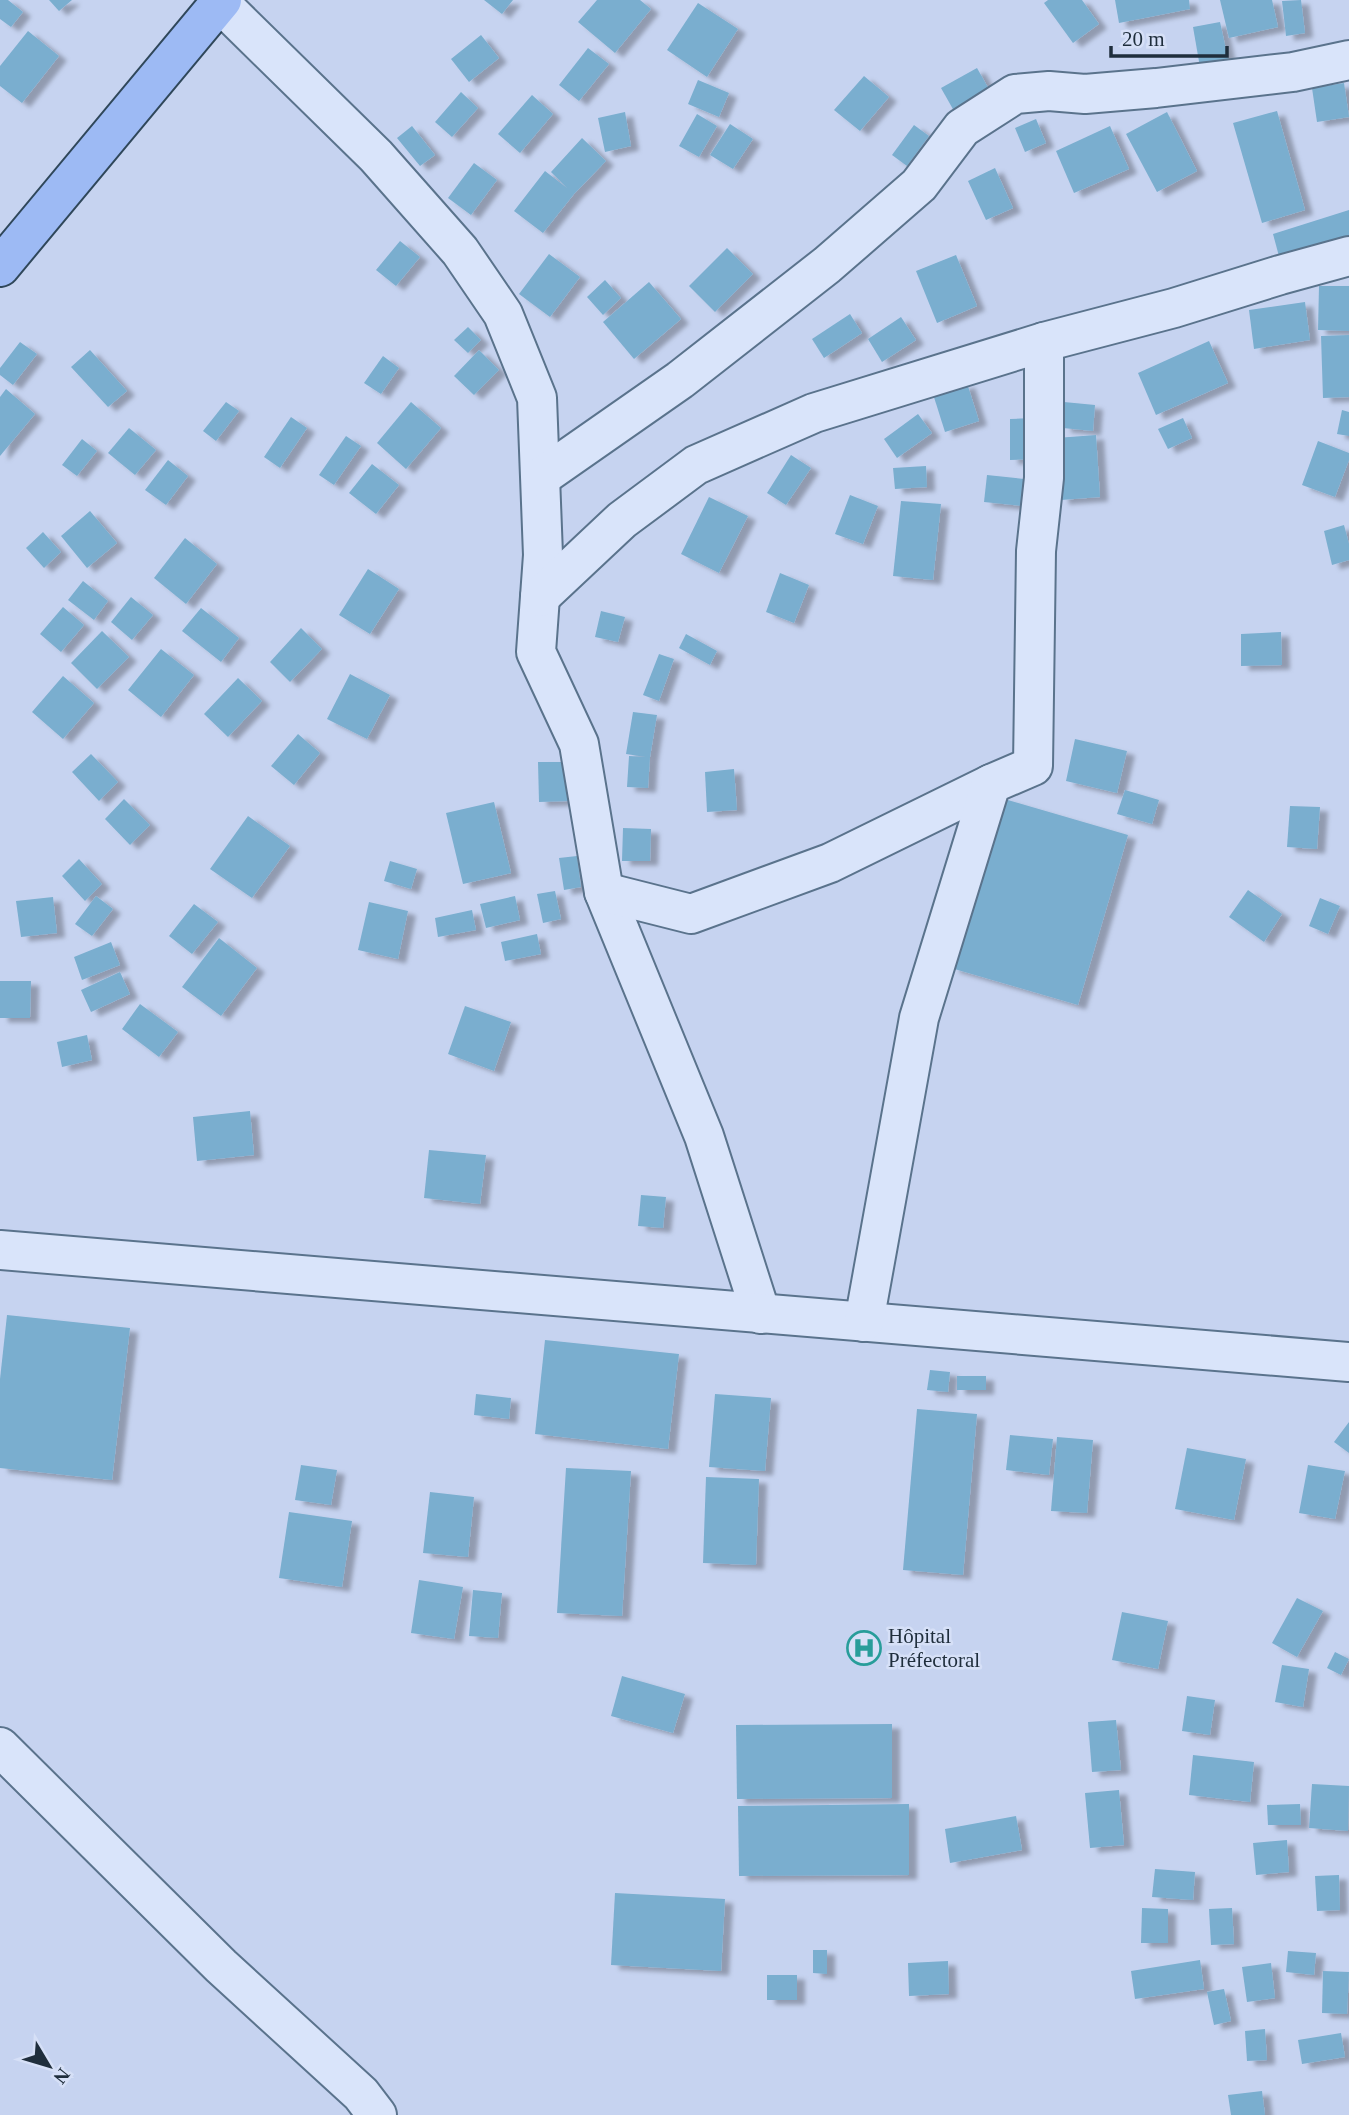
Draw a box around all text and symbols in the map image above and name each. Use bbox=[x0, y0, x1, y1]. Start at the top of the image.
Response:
scale bar bbox=[1111, 14, 1226, 58]
text: 20 m bbox=[1122, 27, 1165, 51]
place label: Hôpital Préfectoral bbox=[888, 1624, 980, 1672]
hospital icon: Hôpital Préfectoral bbox=[845, 1629, 883, 1667]
north arrow bbox=[14, 2031, 84, 2101]
text: N bbox=[49, 2064, 75, 2088]

